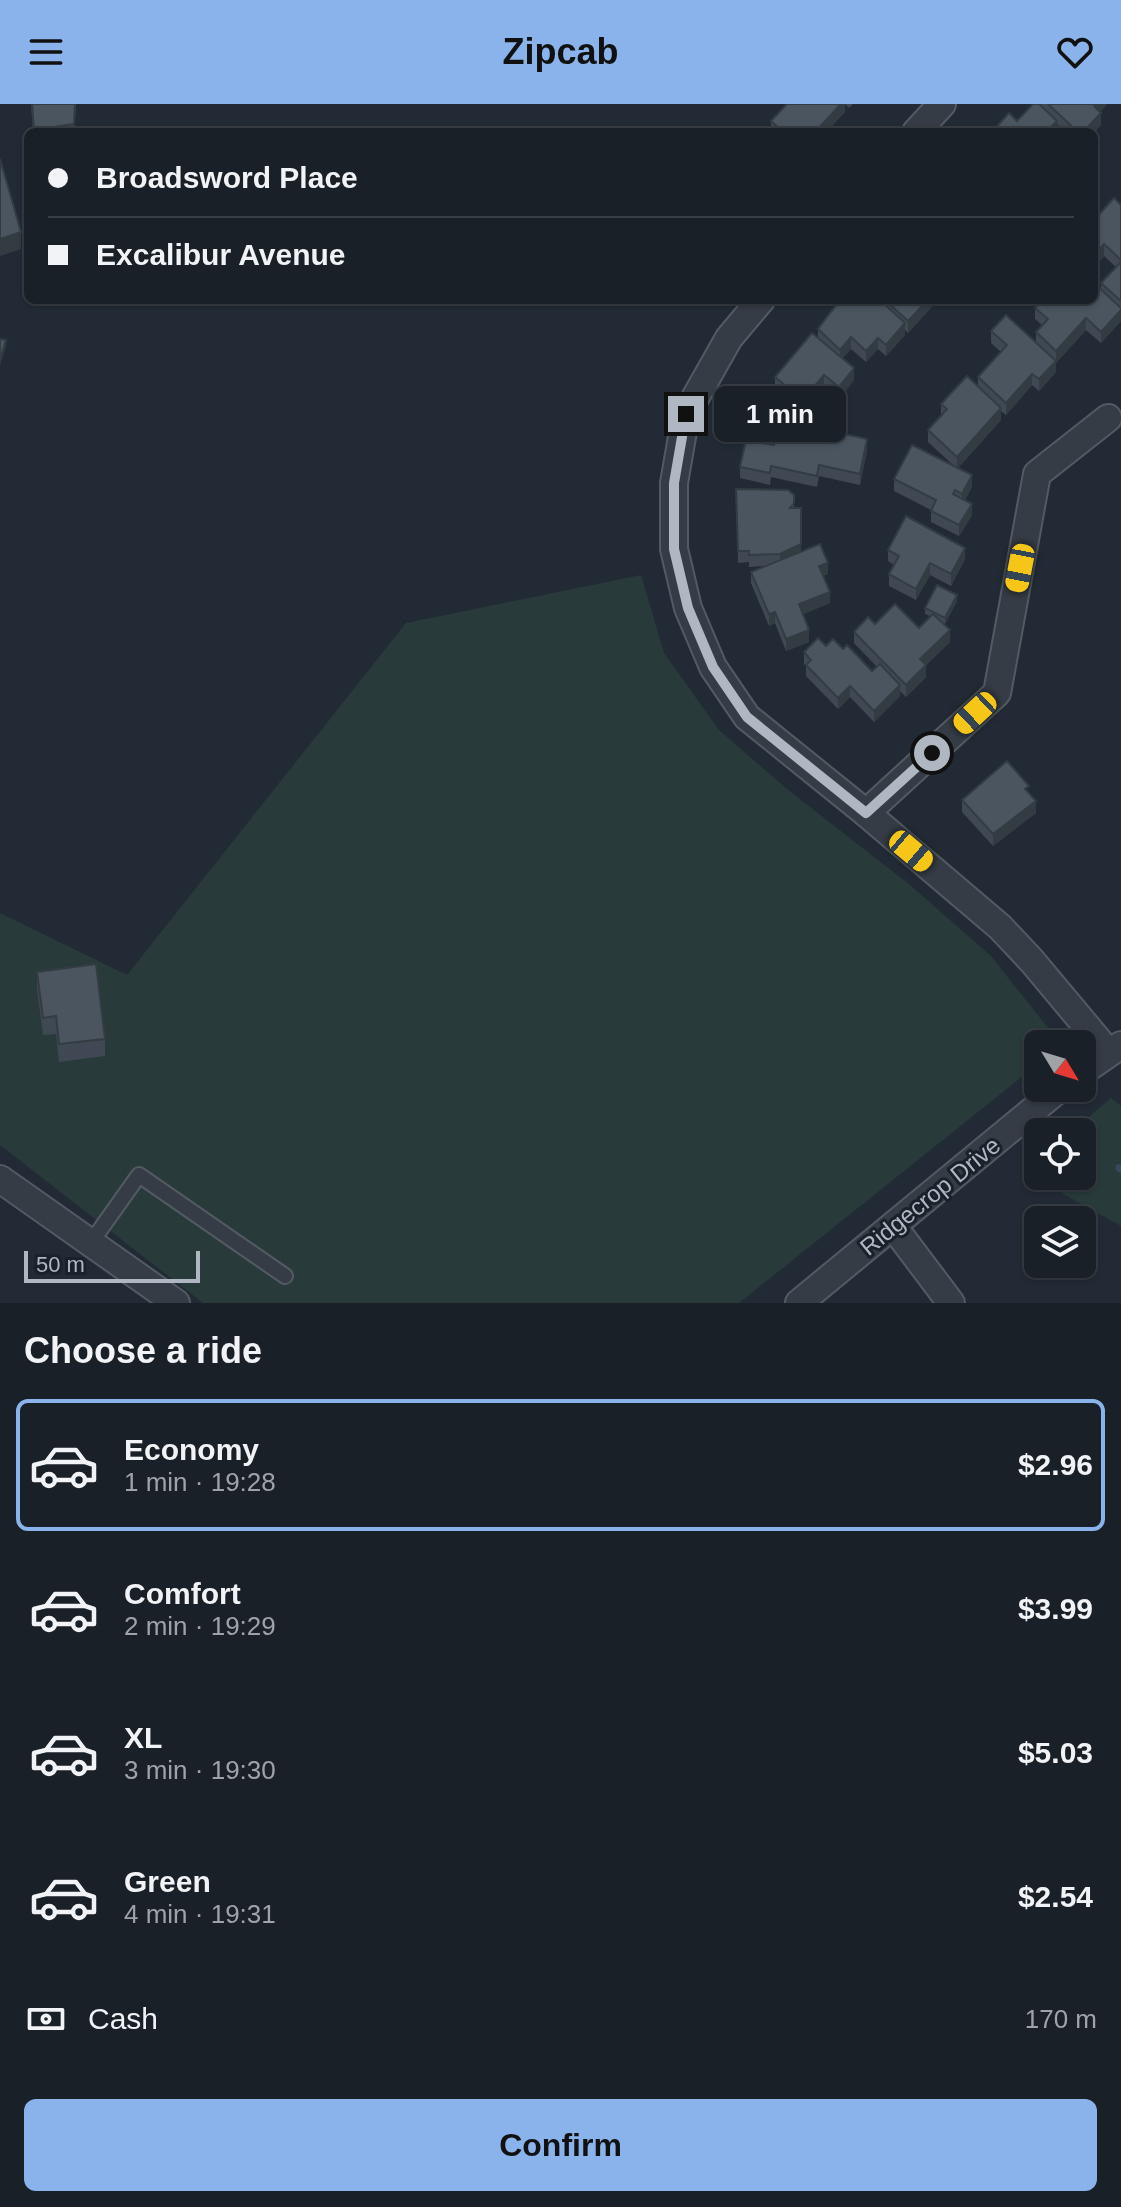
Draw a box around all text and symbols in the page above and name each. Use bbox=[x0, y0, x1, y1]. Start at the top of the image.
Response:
icon: menu bbox=[24, 30, 68, 74]
icon: heart bbox=[1053, 30, 1097, 74]
text: Zipcab bbox=[502, 31, 619, 72]
text: Broadsword Place bbox=[96, 161, 358, 194]
text: Excalibur Avenue bbox=[96, 238, 346, 271]
callout: 1 min bbox=[714, 386, 846, 442]
route end bbox=[668, 396, 704, 432]
text: 1 min bbox=[746, 399, 814, 429]
car bbox=[1004, 542, 1036, 594]
car bbox=[949, 688, 1001, 738]
route start bbox=[914, 735, 950, 771]
car bbox=[885, 826, 937, 876]
north arrow bbox=[1024, 1030, 1096, 1102]
map controls bbox=[1024, 1030, 1096, 1278]
button: locate bbox=[1024, 1118, 1096, 1190]
street label: Ridgecrop Drive bbox=[855, 1131, 1005, 1261]
button: layers bbox=[1024, 1206, 1096, 1278]
scale bar bbox=[24, 1247, 200, 1283]
text: 50 m bbox=[36, 1252, 85, 1277]
text: Choose a ride bbox=[24, 1330, 262, 1371]
icon: car bbox=[28, 1429, 100, 1501]
text: Economy bbox=[124, 1433, 259, 1466]
text: $2.96 bbox=[1018, 1448, 1093, 1481]
text: 1 min · 19:28 bbox=[124, 1467, 276, 1497]
icon: car bbox=[28, 1573, 100, 1645]
text: Comfort bbox=[124, 1577, 241, 1610]
text: $3.99 bbox=[1018, 1592, 1093, 1625]
text: 2 min · 19:29 bbox=[124, 1611, 276, 1641]
icon: car bbox=[28, 1717, 100, 1789]
text: XL bbox=[124, 1721, 162, 1754]
text: $5.03 bbox=[1018, 1736, 1093, 1769]
text: 3 min · 19:30 bbox=[124, 1755, 276, 1785]
icon: car bbox=[28, 1861, 100, 1933]
text: Green bbox=[124, 1865, 211, 1898]
text: $2.54 bbox=[1018, 1880, 1093, 1913]
text: 4 min · 19:31 bbox=[124, 1899, 276, 1929]
icon: cash bbox=[24, 1997, 68, 2041]
text: Cash bbox=[88, 2002, 158, 2035]
text: 170 m bbox=[1025, 2004, 1097, 2034]
button: Confirm bbox=[24, 2099, 1097, 2191]

